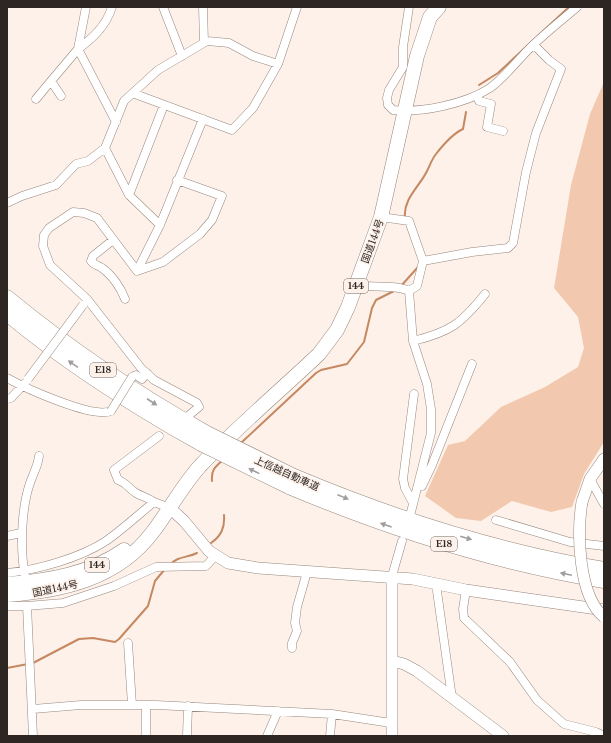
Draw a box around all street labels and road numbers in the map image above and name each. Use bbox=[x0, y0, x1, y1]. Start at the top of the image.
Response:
street label: 国道144号 bbox=[358, 217, 386, 265]
road number: 144 bbox=[344, 279, 368, 293]
road number: E18 bbox=[90, 363, 116, 377]
street label: 上信越自動車道 bbox=[252, 453, 321, 494]
road number: E18 bbox=[431, 537, 457, 551]
road number: 144 bbox=[85, 558, 109, 572]
street label: 国道144号 bbox=[31, 577, 79, 600]

